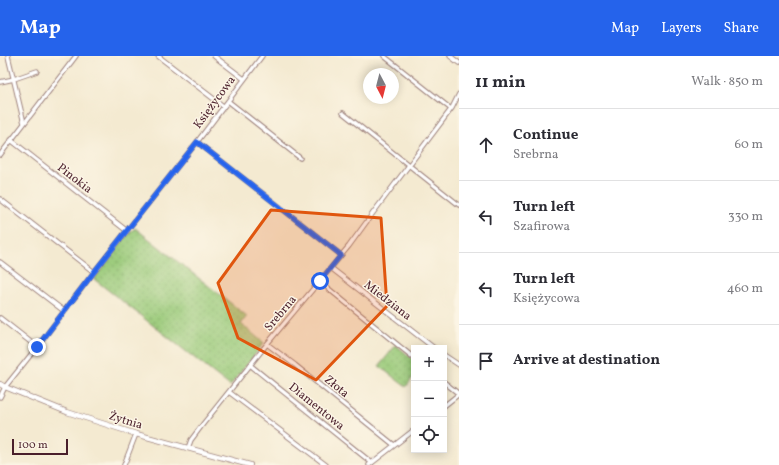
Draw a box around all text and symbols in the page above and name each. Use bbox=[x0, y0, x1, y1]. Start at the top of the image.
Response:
text: Map bbox=[20, 15, 61, 41]
text: Map bbox=[611, 19, 639, 38]
text: Layers bbox=[661, 19, 701, 38]
text: Share bbox=[723, 19, 759, 38]
north arrow bbox=[363, 68, 399, 104]
text: 11 min bbox=[475, 71, 526, 94]
street label: Księżycowa bbox=[190, 73, 239, 132]
text: Walk · 850 m bbox=[691, 73, 763, 91]
text: Continue bbox=[513, 125, 578, 146]
icon: ahead bbox=[475, 134, 497, 156]
text: 60 m bbox=[735, 136, 763, 154]
text: Srebrna bbox=[513, 146, 559, 164]
street label: Pinokia bbox=[54, 160, 95, 197]
text: Turn left bbox=[513, 197, 575, 218]
icon: left bbox=[475, 206, 497, 228]
text: 330 m bbox=[728, 208, 763, 226]
text: Szafirowa bbox=[513, 218, 570, 236]
text: Turn left bbox=[513, 269, 575, 290]
route start bbox=[311, 272, 329, 290]
street label: Miedziana bbox=[360, 277, 414, 324]
icon: left bbox=[475, 278, 497, 300]
text: 460 m bbox=[727, 280, 763, 298]
text: Księżycowa bbox=[513, 290, 580, 308]
street label: Srebrna bbox=[261, 292, 300, 335]
route end bbox=[28, 338, 46, 356]
map controls bbox=[411, 345, 447, 453]
button: + bbox=[411, 345, 447, 381]
icon: arrive bbox=[475, 350, 497, 372]
text: Arrive at destination bbox=[513, 350, 660, 371]
street label: Złota bbox=[321, 372, 352, 402]
street label: Diamentowa bbox=[285, 379, 348, 434]
button: − bbox=[411, 381, 447, 417]
street label: Żytnia bbox=[107, 408, 145, 434]
button: locate bbox=[411, 417, 447, 453]
scale bar bbox=[12, 437, 68, 456]
text: 100 m bbox=[18, 438, 48, 453]

